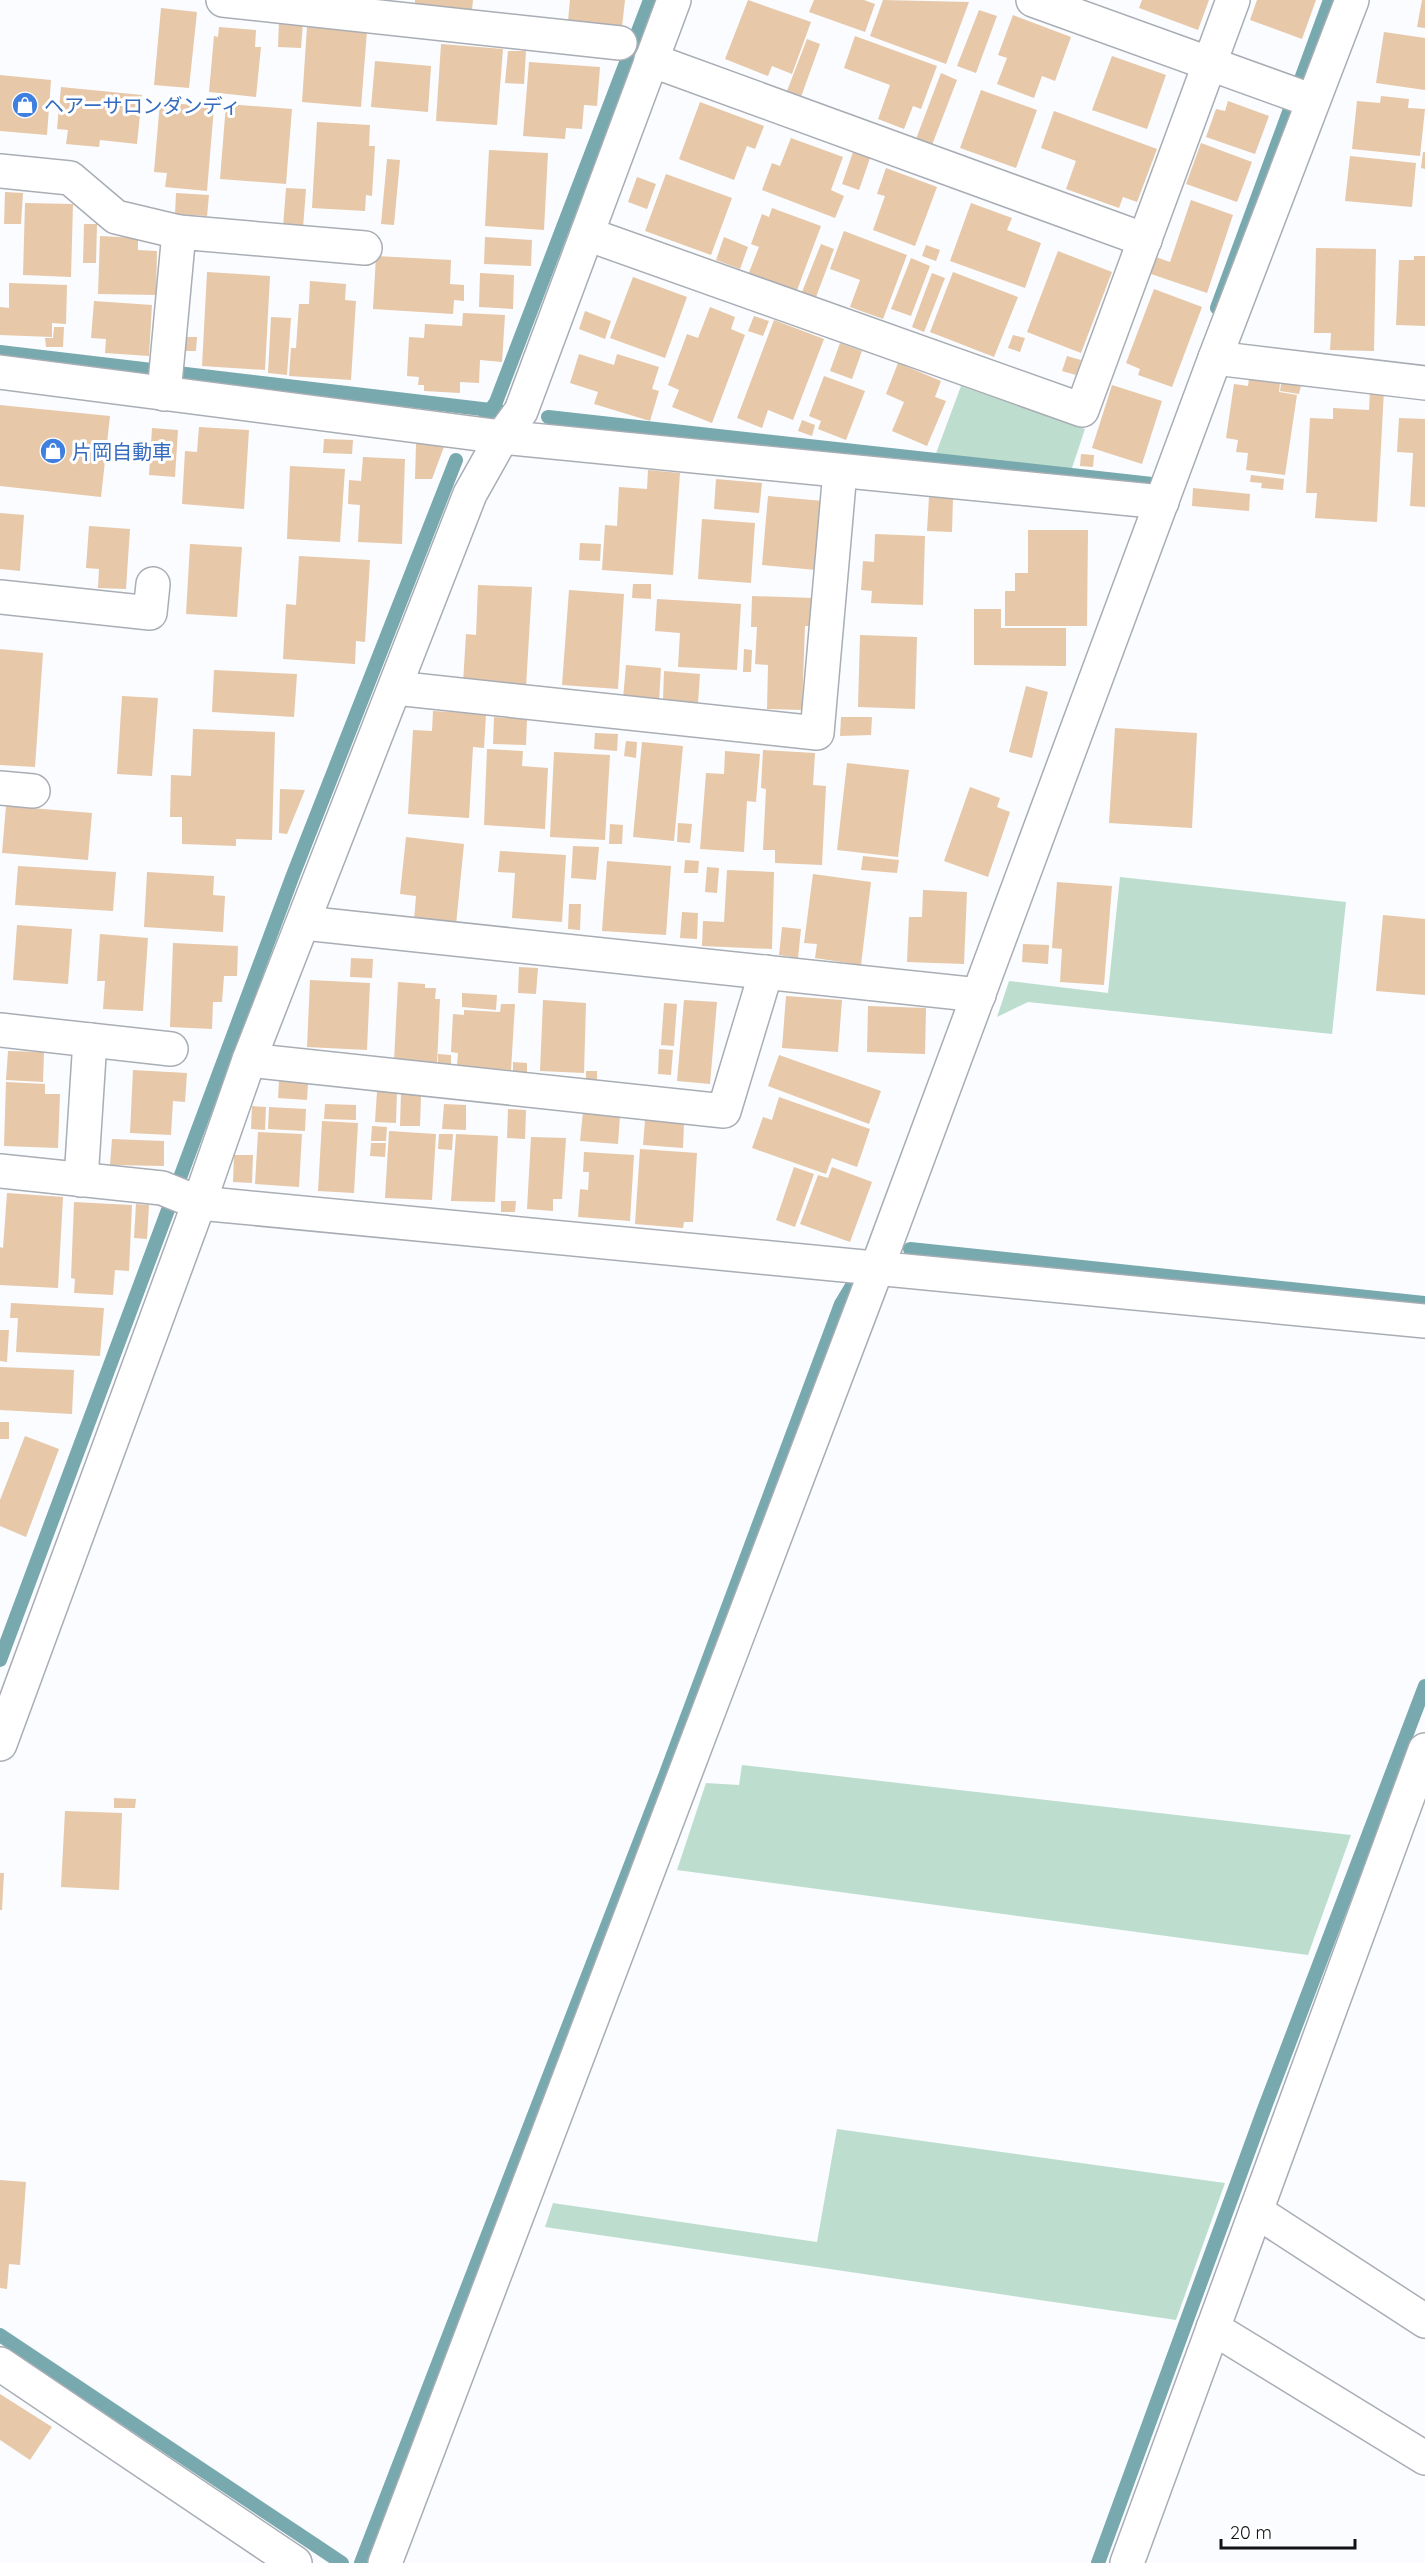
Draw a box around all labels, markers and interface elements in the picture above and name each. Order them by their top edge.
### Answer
shop icon: ヘアーサロンダンディ [10,90,40,120]
place label: ヘアーサロンダンディ [44,93,241,118]
shop icon: 片岡自動車 [38,436,68,466]
place label: 片岡自動車 [72,439,172,464]
scale bar [1221,2512,1354,2550]
text: 20 m [1230,2521,1272,2544]

